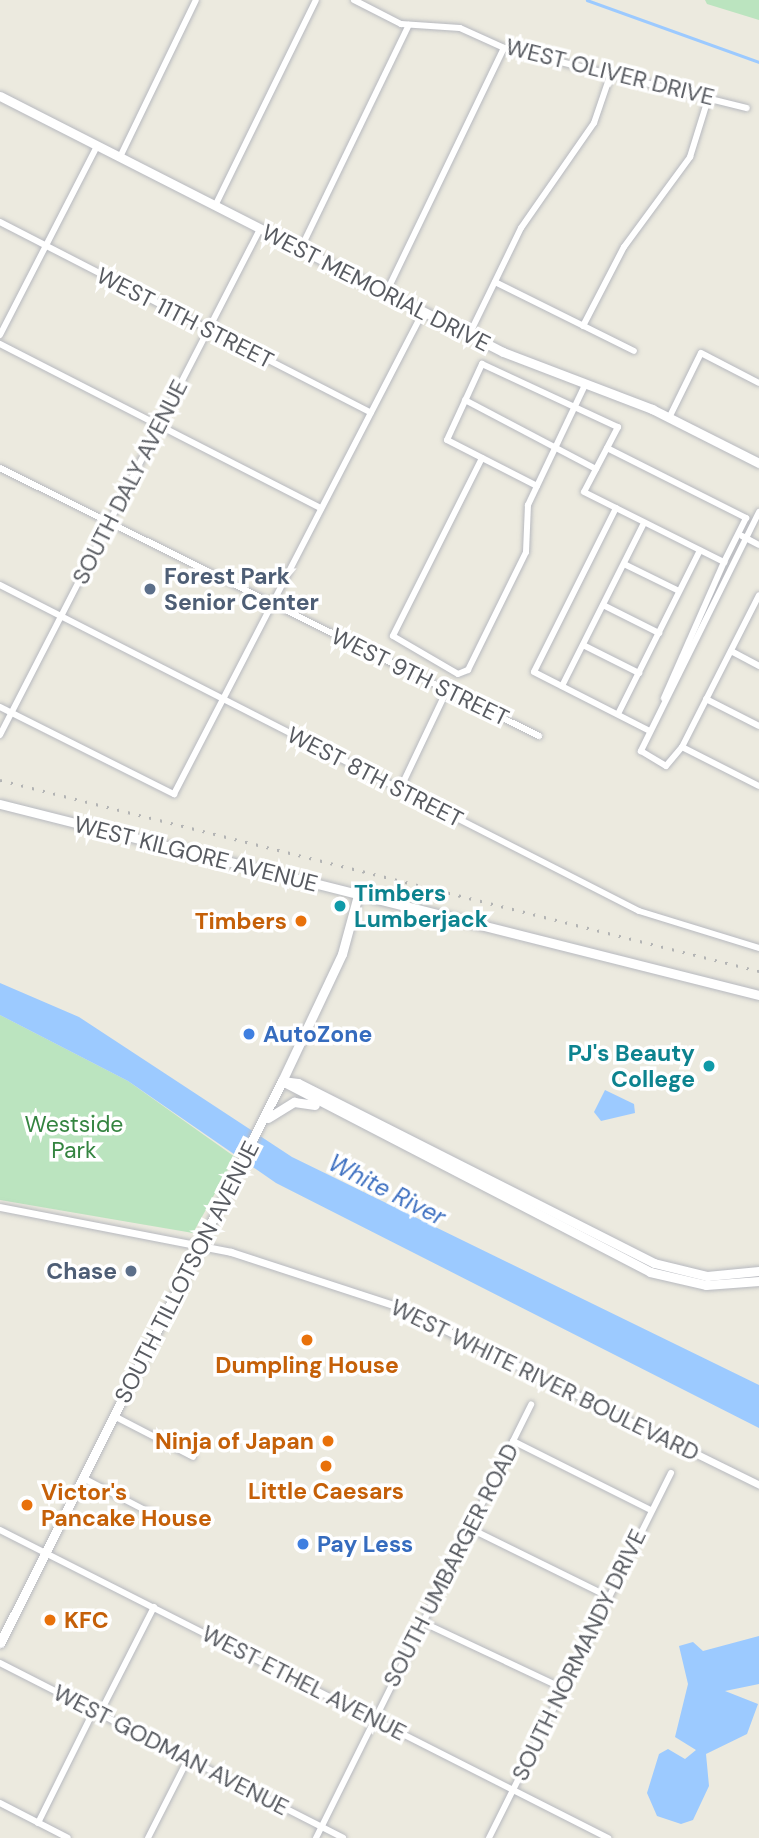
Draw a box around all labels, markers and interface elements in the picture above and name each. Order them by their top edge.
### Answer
street label: WEST OLIVER DRIVE [503,33,717,111]
street label: WEST MEMORIAL DRIVE [257,218,495,358]
street label: WEST 11TH STREET [92,262,278,374]
street label: SOUTH DALY AVENUE [67,375,193,589]
place label: Forest Park Senior Center [164,562,319,616]
marker: Forest Park Senior Center [142,581,158,597]
street label: WEST 9TH STREET [327,622,513,732]
street label: WEST 8TH STREET [283,721,467,833]
street label: WEST KILGORE AVENUE [71,810,321,898]
place label: Timbers Lumberjack [354,879,488,933]
marker: Timbers Lumberjack [332,898,348,914]
place label: Timbers [195,907,287,935]
marker: Timbers [293,913,309,929]
place label: AutoZone [263,1020,372,1048]
marker: AutoZone [241,1026,257,1042]
place label: PJ's Beauty College [568,1039,695,1093]
marker: PJ's Beauty College [701,1058,717,1074]
park label: Westside Park [25,1110,123,1164]
street label: SOUTH TILLOTSON AVENUE [109,1137,265,1407]
water label: White River [324,1148,450,1232]
place label: Chase [46,1257,117,1285]
marker: Chase [123,1263,139,1279]
street label: WEST WHITE RIVER BOULEVARD [386,1293,704,1467]
marker: Dumpling House [299,1332,315,1348]
place label: Dumpling House [215,1351,399,1379]
place label: Ninja of Japan [155,1427,314,1455]
marker: Ninja of Japan [320,1433,336,1449]
street label: SOUTH UMBARGER ROAD [378,1439,524,1691]
marker: Little Caesars [318,1458,334,1474]
place label: Little Caesars [248,1477,404,1505]
place label: Victor's Pancake House [41,1478,212,1532]
marker: Victor's Pancake House [19,1497,35,1513]
street label: SOUTH NORMANDY DRIVE [506,1525,652,1785]
place label: Pay Less [317,1530,413,1558]
marker: Pay Less [295,1536,311,1552]
place label: KFC [64,1606,109,1634]
marker: KFC [42,1612,58,1628]
street label: WEST ETHEL AVENUE [197,1620,411,1746]
street label: WEST GODMAN AVENUE [49,1679,293,1821]

